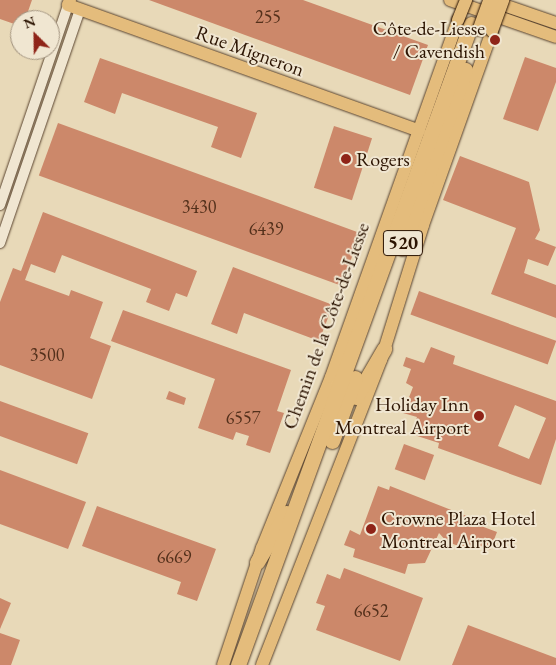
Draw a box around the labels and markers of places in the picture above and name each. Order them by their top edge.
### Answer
place label: Côte-de-Liesse / Cavendish [373,16,485,63]
marker: Côte-de-Liesse / Cavendish [489,34,501,46]
place label: Rogers [356,147,410,171]
marker: Rogers [340,153,352,165]
place label: Holiday Inn Montreal Airport [335,392,469,439]
marker: Holiday Inn Montreal Airport [473,410,485,422]
place label: Crowne Plaza Hotel Montreal Airport [381,506,535,553]
marker: Crowne Plaza Hotel Montreal Airport [365,523,377,535]

